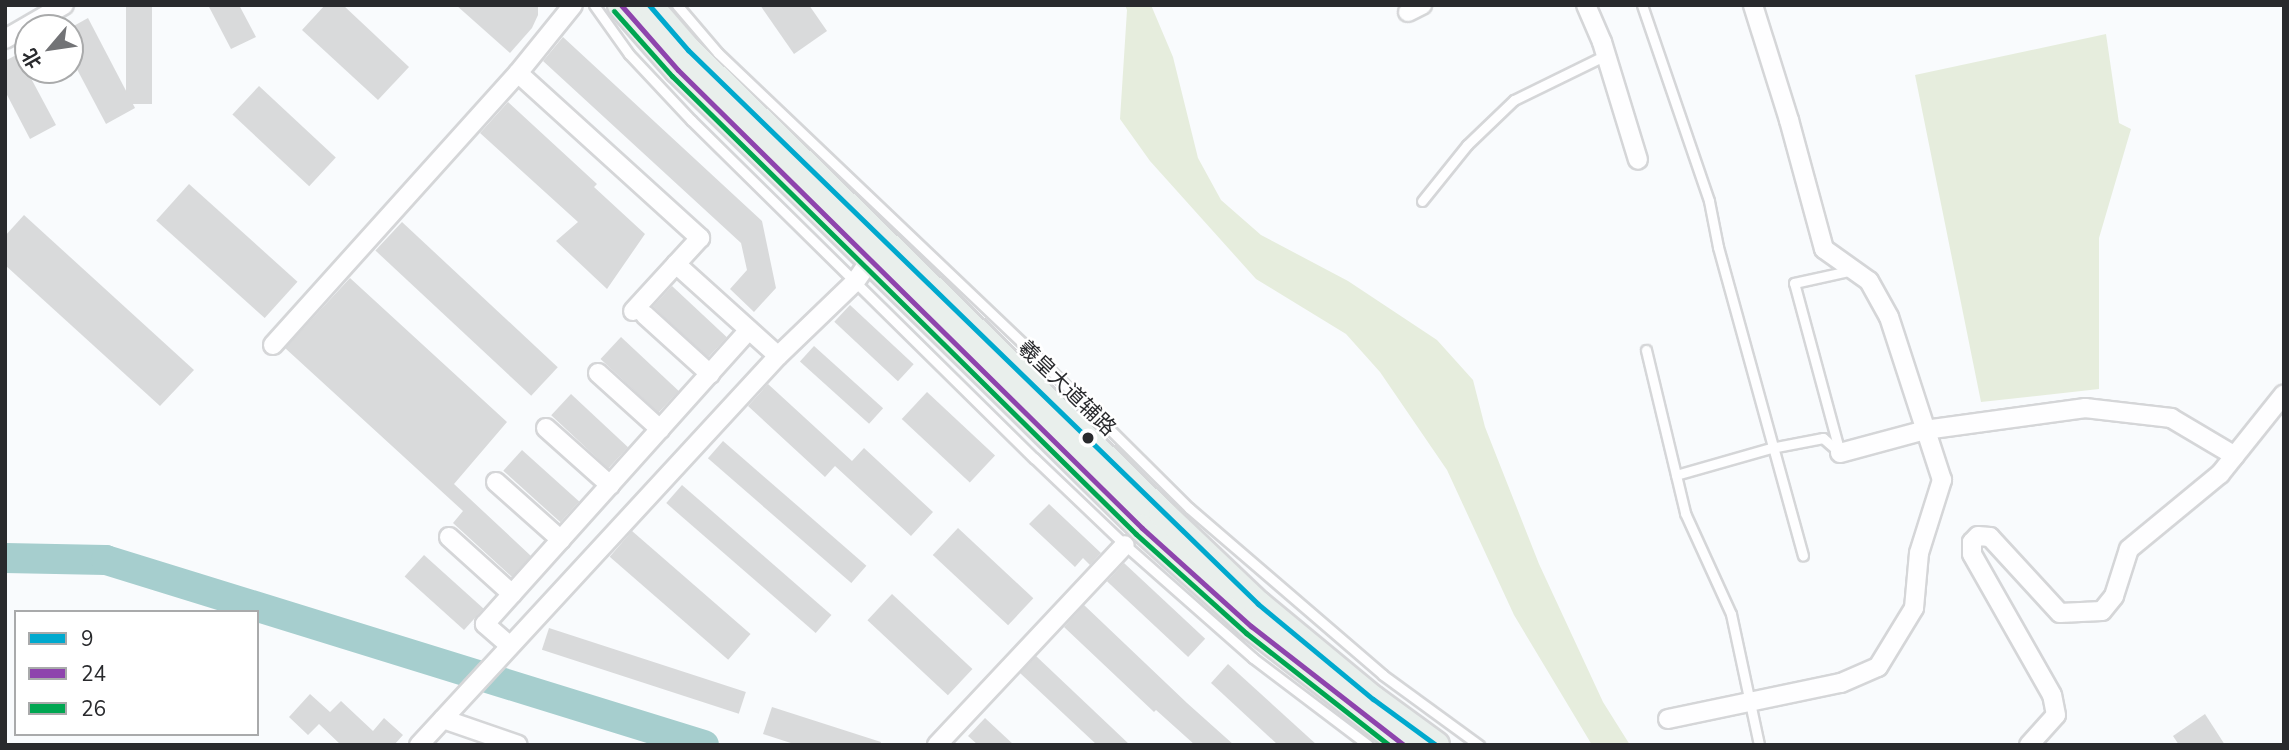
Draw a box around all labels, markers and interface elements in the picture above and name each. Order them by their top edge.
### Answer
north arrow [14,14,84,84]
text: 北 [16,44,48,73]
street label: 羲皇大道辅路 [1013,335,1121,441]
unlabelled marker [1081,431,1095,445]
legend [14,610,259,736]
text: 9 [81,625,94,653]
text: 24 [81,660,106,688]
text: 26 [81,695,106,723]

